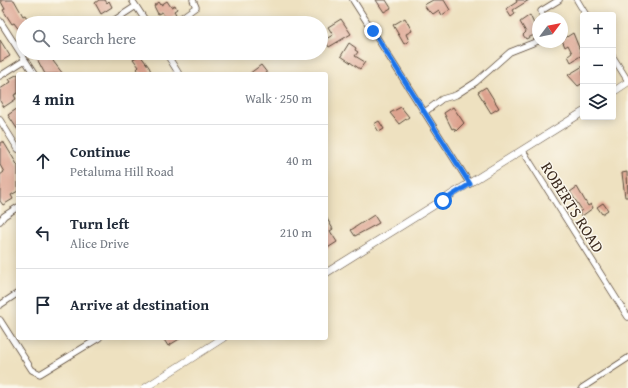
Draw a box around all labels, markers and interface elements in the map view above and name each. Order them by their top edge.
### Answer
north arrow [532,12,568,48]
map controls [580,12,616,120]
button: + [580,12,616,48]
search box [16,16,328,60]
route end [364,22,382,40]
icon: search [30,27,52,49]
text: Search here [62,28,136,49]
button: − [580,48,616,84]
button: layers [580,84,616,120]
text: 4 min [32,86,74,111]
text: Walk · 250 m [245,89,312,108]
text: Continue [70,141,131,162]
icon: ahead [32,150,54,172]
text: 40 m [286,151,312,170]
street label: ROBERTS ROAD [535,157,611,257]
text: Petaluma Hill Road [70,162,174,181]
route start [434,192,452,210]
text: Turn left [70,213,129,234]
icon: left [32,222,54,244]
text: 210 m [280,223,312,242]
text: Alice Drive [70,234,129,253]
icon: arrive [32,294,54,316]
text: Arrive at destination [70,294,209,315]

